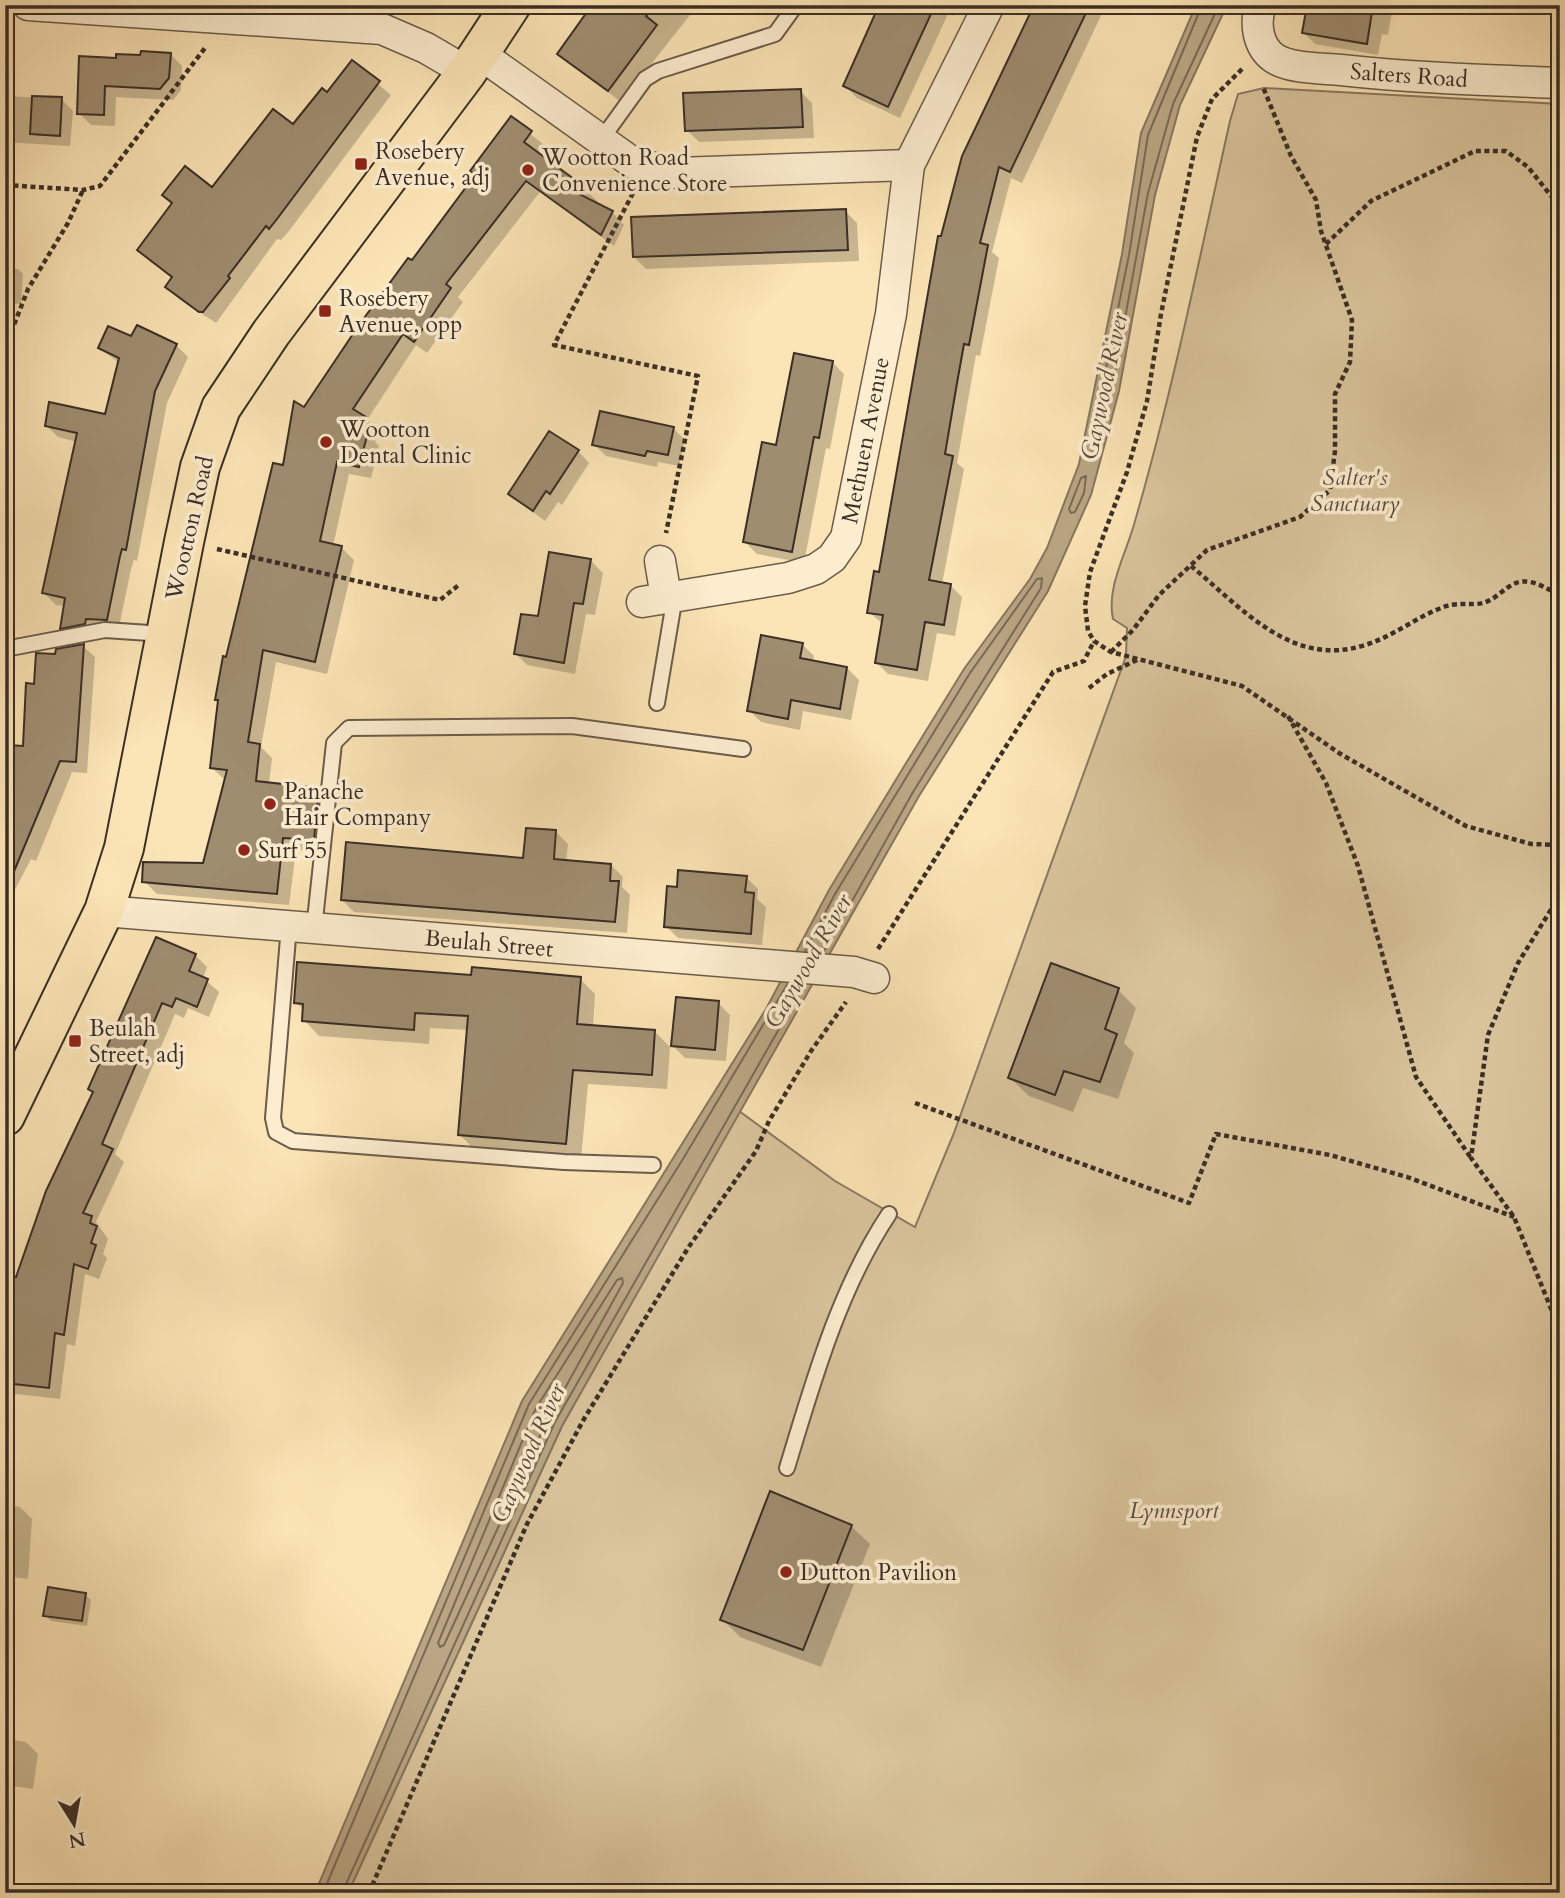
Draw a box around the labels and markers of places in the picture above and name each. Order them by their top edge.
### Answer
place label: Rosebery Avenue, adj [375,136,490,193]
place label: Wootton Road Convenience Store [541,142,727,199]
marker: Rosebery Avenue, adj [353,156,369,172]
marker: Wootton Road Convenience Store [520,162,536,178]
place label: Rosebery Avenue, opp [339,283,463,340]
marker: Rosebery Avenue, opp [317,303,333,319]
place label: Wootton Dental Clinic [339,414,471,471]
marker: Wootton Dental Clinic [318,434,334,450]
place label: Panache Hair Company [284,776,431,833]
marker: Panache Hair Company [262,796,278,812]
place label: Surf 55 [258,835,327,866]
marker: Surf 55 [236,842,252,858]
place label: Beulah Street, adj [89,1013,185,1070]
marker: Beulah Street, adj [67,1033,83,1049]
place label: Dutton Pavilion [800,1557,957,1588]
marker: Dutton Pavilion [778,1564,794,1580]

